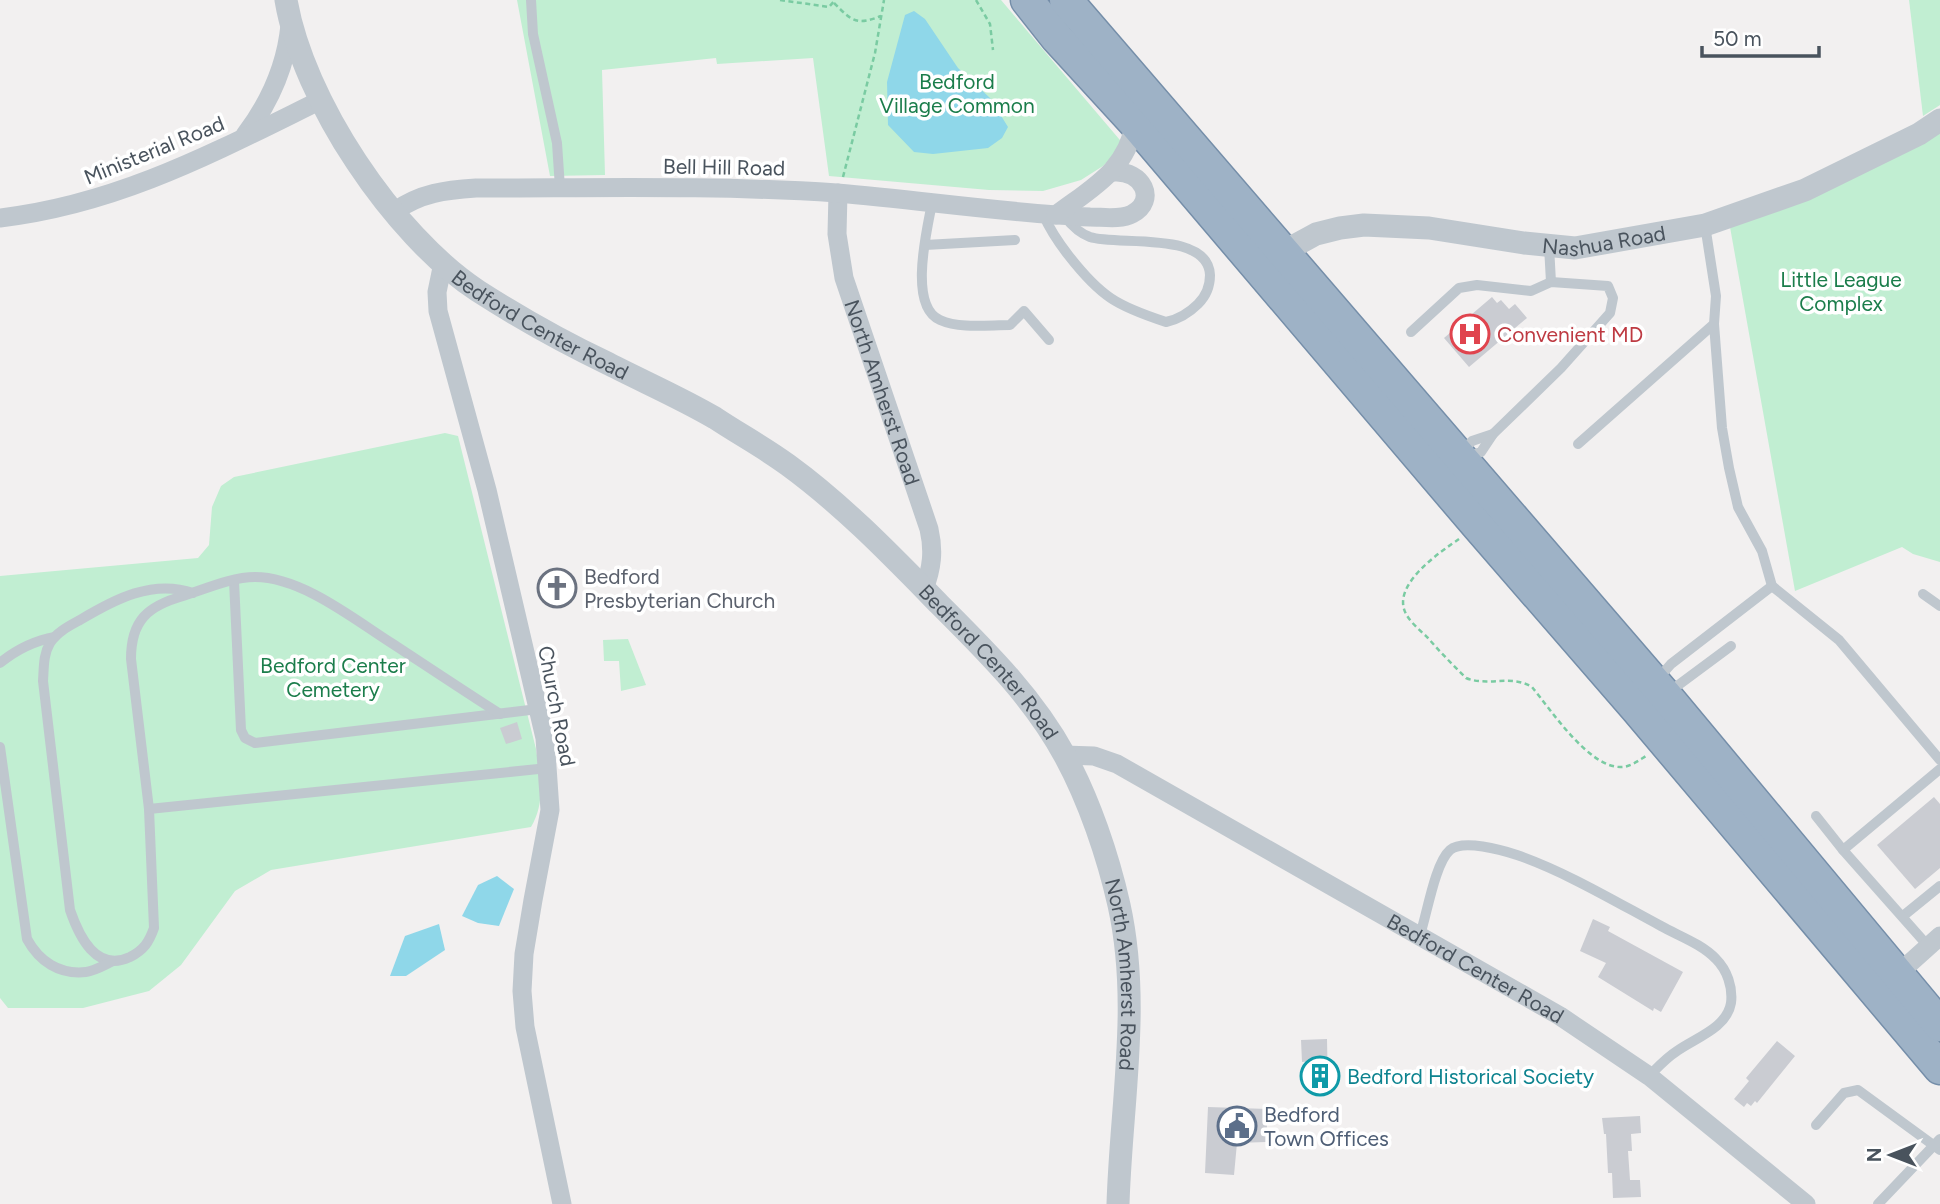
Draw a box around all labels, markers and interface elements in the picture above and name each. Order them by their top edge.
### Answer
scale bar [1702,14,1819,58]
text: 50 m [1713,26,1762,51]
park label: Bedford Village Common [879,69,1035,118]
street label: Ministerial Road [80,110,228,190]
street label: Bell Hill Road [663,153,785,181]
street label: Nashua Road [1541,220,1667,261]
street label: Bedford Center Road [447,264,633,384]
park label: Little League Complex [1780,267,1902,316]
street label: North Amherst Road [840,296,926,488]
hospital icon: Convenient MD [1449,313,1491,355]
place label: Convenient MD [1497,322,1643,347]
place label: Bedford Presbyterian Church [584,564,775,613]
church icon: Bedford Presbyterian Church [536,567,578,609]
street label: Bedford Center Road [914,579,1065,744]
street label: Church Road [533,644,581,768]
park label: Bedford Center Cemetery [260,653,406,702]
street label: North Amherst Road [1100,875,1142,1071]
street label: Bedford Center Road [1383,908,1569,1028]
building icon: Bedford Historical Society [1299,1055,1341,1097]
place label: Bedford Historical Society [1347,1064,1594,1089]
place label: Bedford Town Offices [1264,1102,1389,1151]
public building icon: Bedford Town Offices [1216,1105,1258,1147]
north arrow [1856,1120,1926,1190]
text: N [1863,1148,1886,1162]

